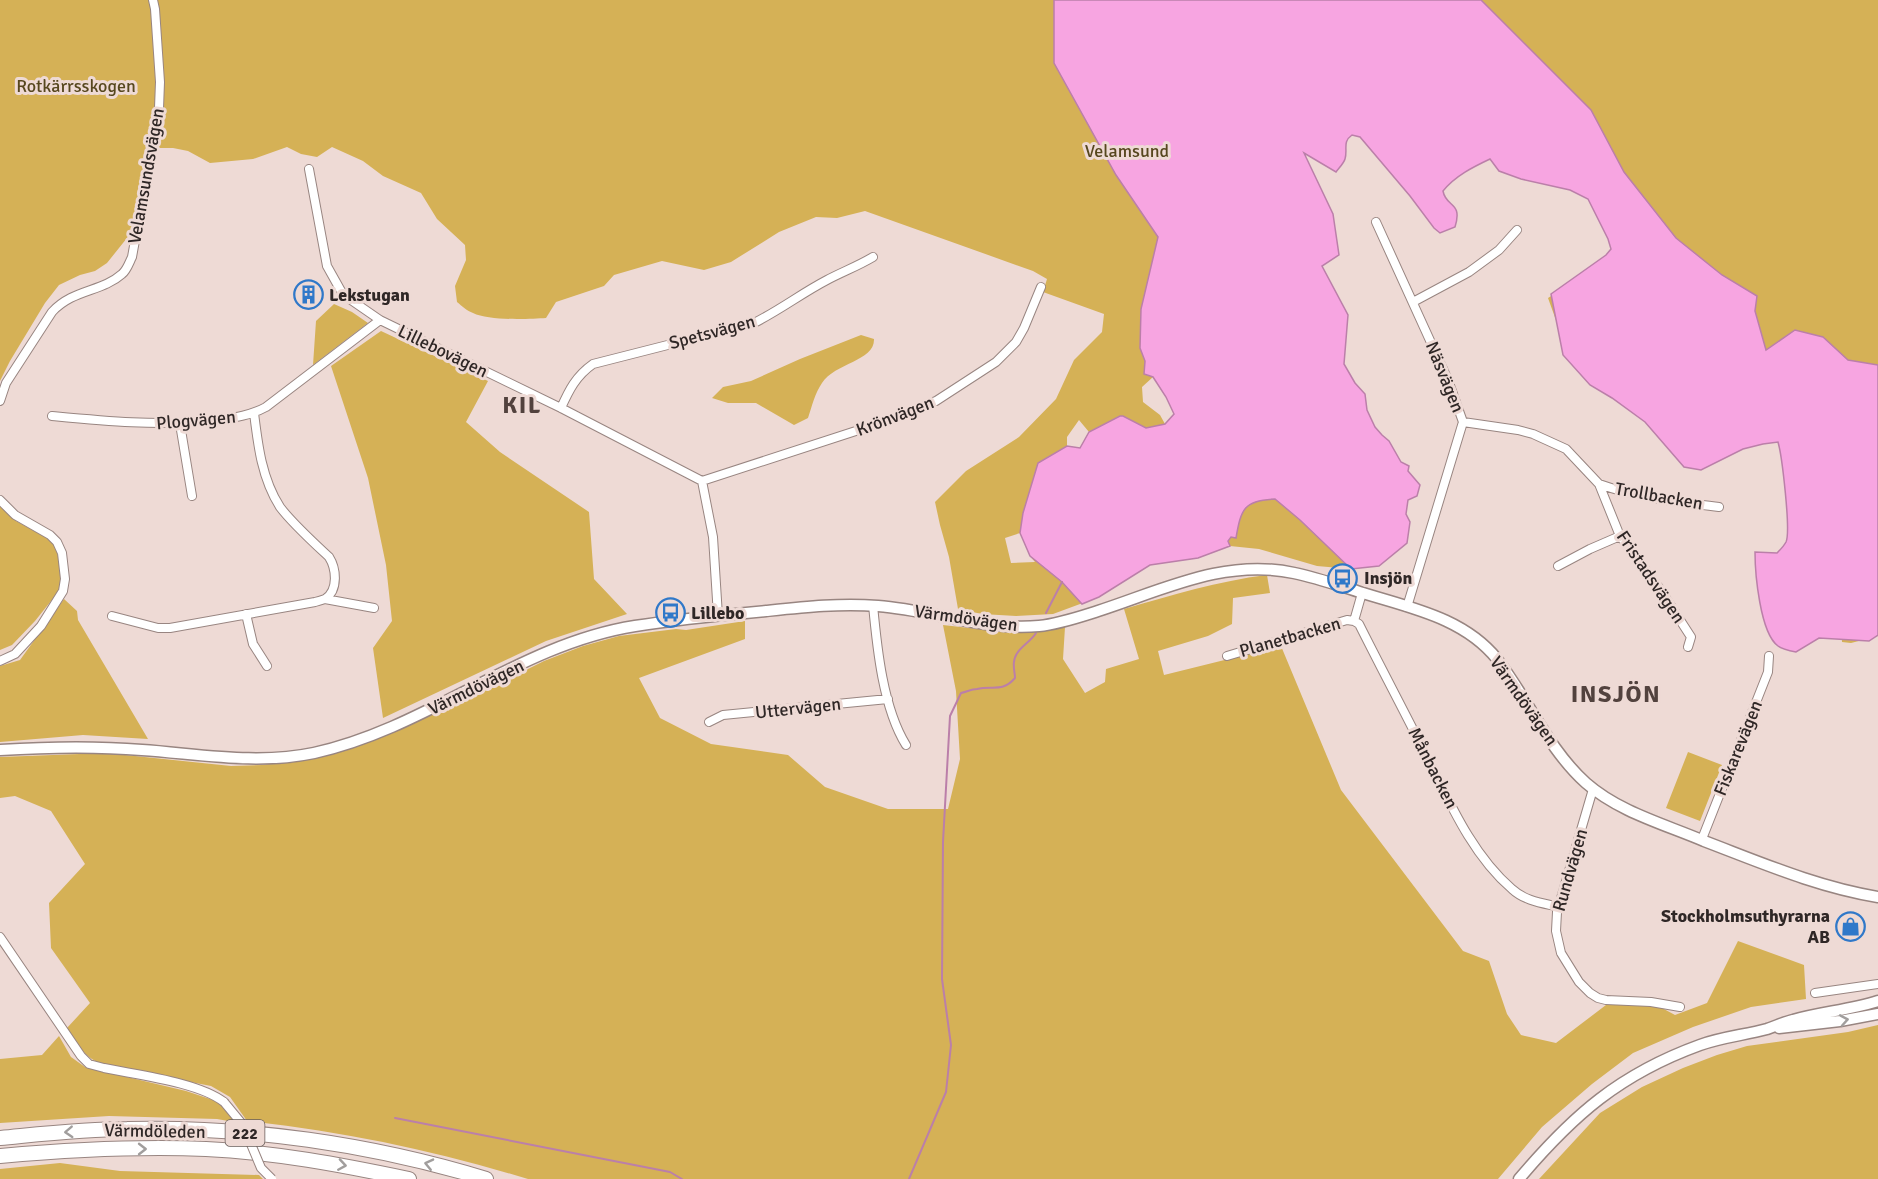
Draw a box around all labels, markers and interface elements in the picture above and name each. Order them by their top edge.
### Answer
park label: Rotkärrsskogen [16,75,136,97]
street label: Velamsundsvägen [123,106,169,246]
park label: Velamsund [1085,140,1169,162]
building icon: Lekstugan [292,279,324,311]
place label: Lekstugan [329,284,410,306]
street label: Spetsvägen [667,310,757,354]
street label: Lillebovägen [394,320,492,382]
street label: Näsvägen [1421,338,1469,416]
district label: KIL [502,390,542,420]
street label: Krönvägen [853,391,937,441]
street label: Plogvägen [155,406,237,434]
street label: Trollbacken [1613,477,1705,515]
street label: Fristadsvägen [1612,527,1690,627]
bus stop icon: Insjön [1327,562,1359,594]
place label: Insjön [1364,567,1412,589]
bus stop icon: Lillebo [654,597,686,629]
street label: Värmdövägen [913,600,1019,636]
place label: Lillebo [691,602,744,624]
street label: Planetbacken [1237,612,1343,662]
street label: Värmdövägen [1485,652,1563,750]
street label: Värmdövägen [424,654,528,720]
district label: INSJÖN [1571,679,1661,709]
street label: Uttervägen [754,693,842,723]
street label: Fiskarevägen [1709,697,1767,799]
street label: Månbacken [1403,724,1463,812]
street label: Rundvägen [1548,826,1592,914]
place label: Stockholmsuthyrarna AB [1661,905,1830,948]
shop icon: Stockholmsuthyrarna AB [1835,910,1867,942]
one-way arrow [1838,1014,1848,1027]
street label: Värmdöleden [104,1119,206,1143]
road number: 222 [226,1120,264,1146]
one-way arrow [65,1125,74,1138]
one-way arrow [138,1143,147,1155]
one-way arrow [337,1159,346,1171]
one-way arrow [424,1159,434,1172]

